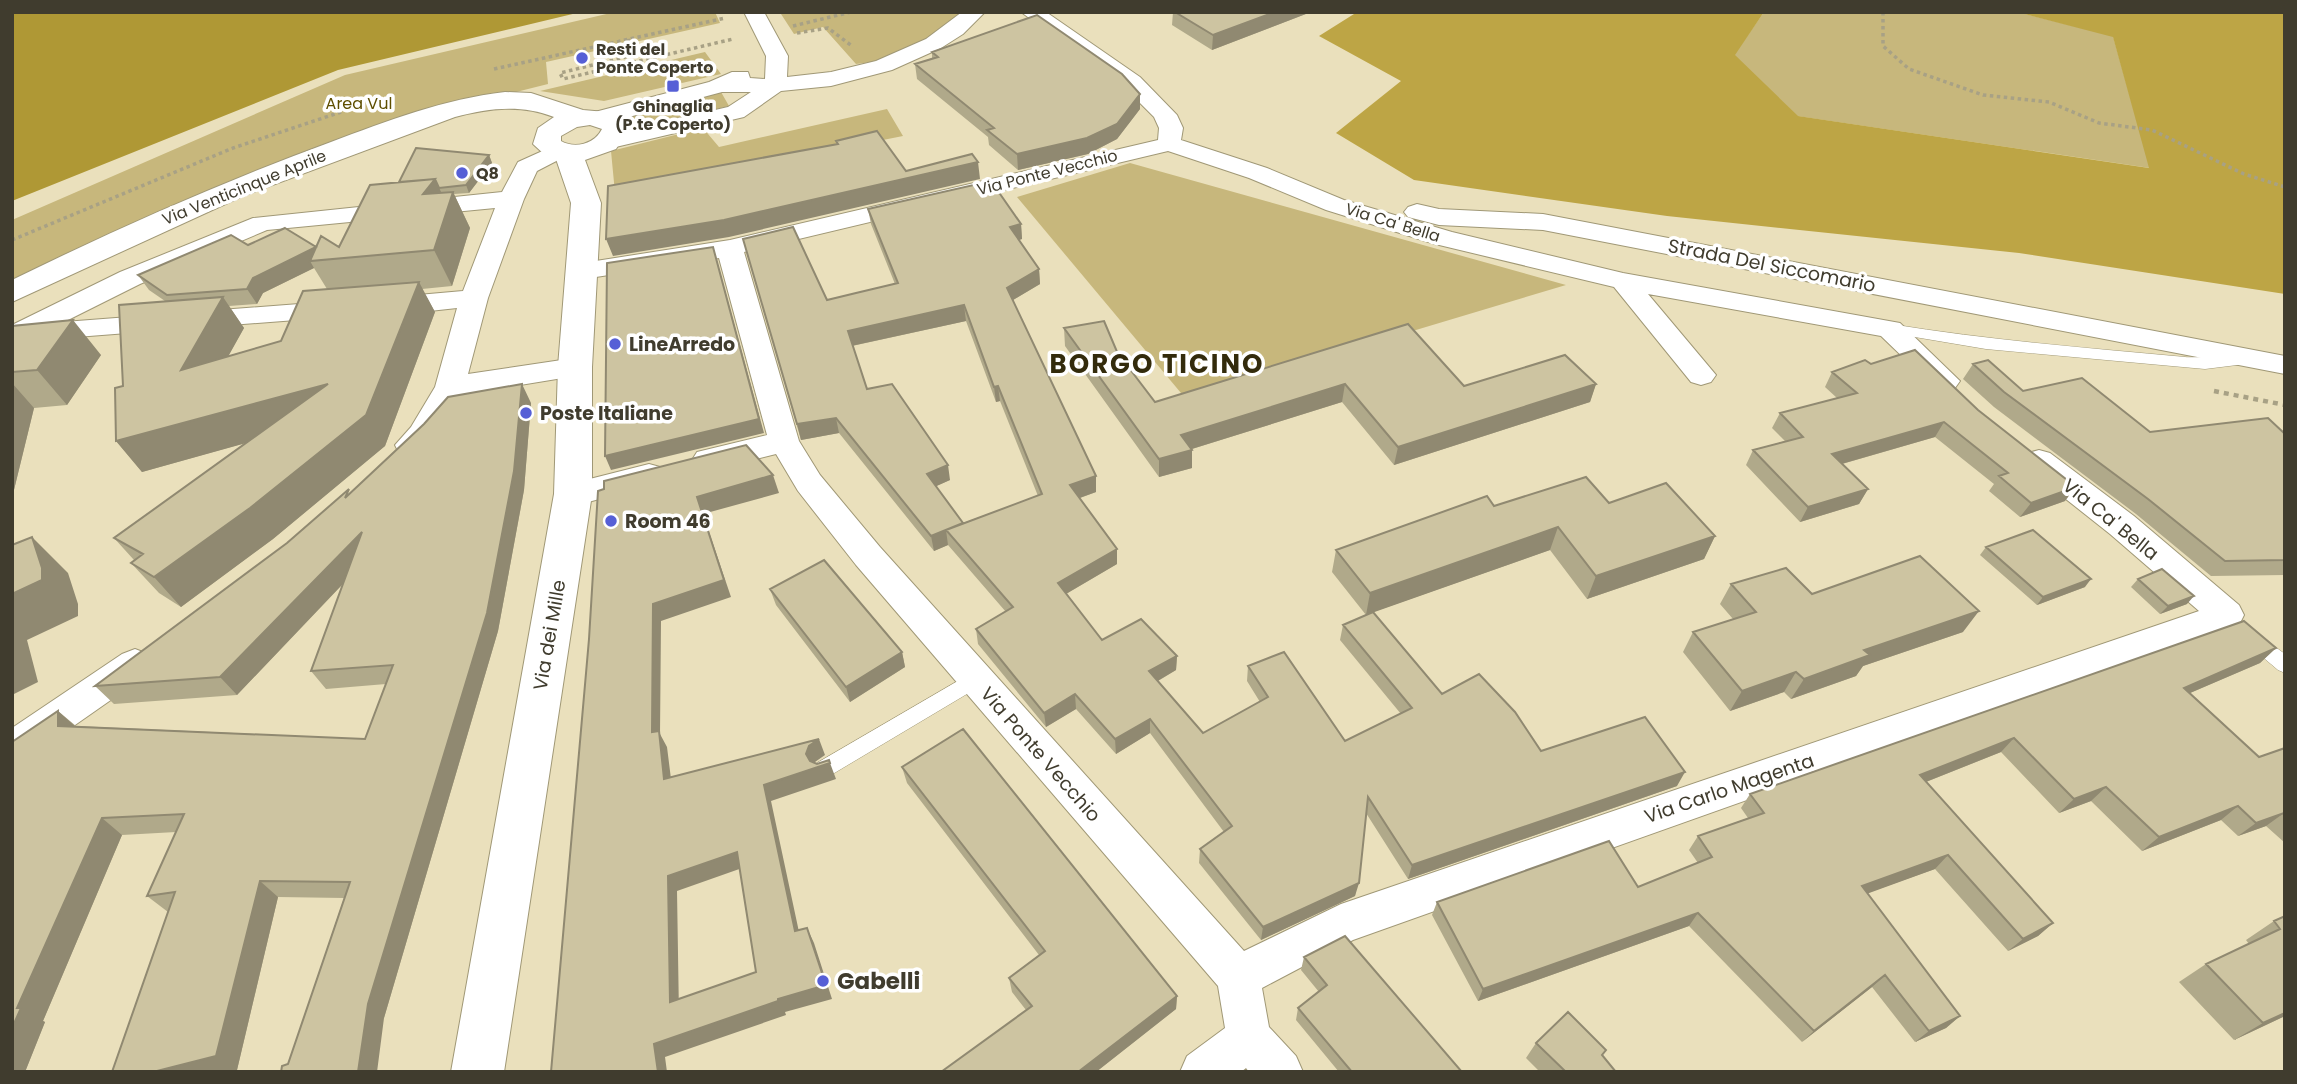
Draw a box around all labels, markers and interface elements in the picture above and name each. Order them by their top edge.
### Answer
place label: Resti del Ponte Coperto [596,38,713,79]
marker: Resti del Ponte Coperto [574,50,590,66]
marker: Ghinaglia (P.te Coperto) [665,78,681,94]
park label: Area Vul [326,92,392,115]
place label: Ghinaglia (P.te Coperto) [615,95,731,136]
street label: Via Venticinque Aprile [159,144,330,231]
street label: Via Ponte Vecchio [974,144,1120,201]
place label: Q8 [476,162,499,185]
marker: Q8 [454,165,470,181]
street label: Via Ca' Bella [1343,197,1443,248]
street label: Strada Del Siccomario [1666,232,1878,299]
place label: LineArredo [629,331,735,358]
marker: LineArredo [607,336,623,352]
district label: BORGO TICINO [1050,346,1264,382]
place label: Poste Italiane [540,400,673,427]
marker: Poste Italiane [518,405,534,421]
street label: Via Ca' Bella [2057,472,2165,567]
place label: Room 46 [625,508,711,535]
marker: Room 46 [603,513,619,529]
street label: Via dei Mille [526,578,573,693]
street label: Via Ponte Vecchio [974,681,1107,828]
street label: Via Carlo Magenta [1641,747,1818,830]
place label: Gabelli [837,965,920,997]
marker: Gabelli [815,973,831,989]

